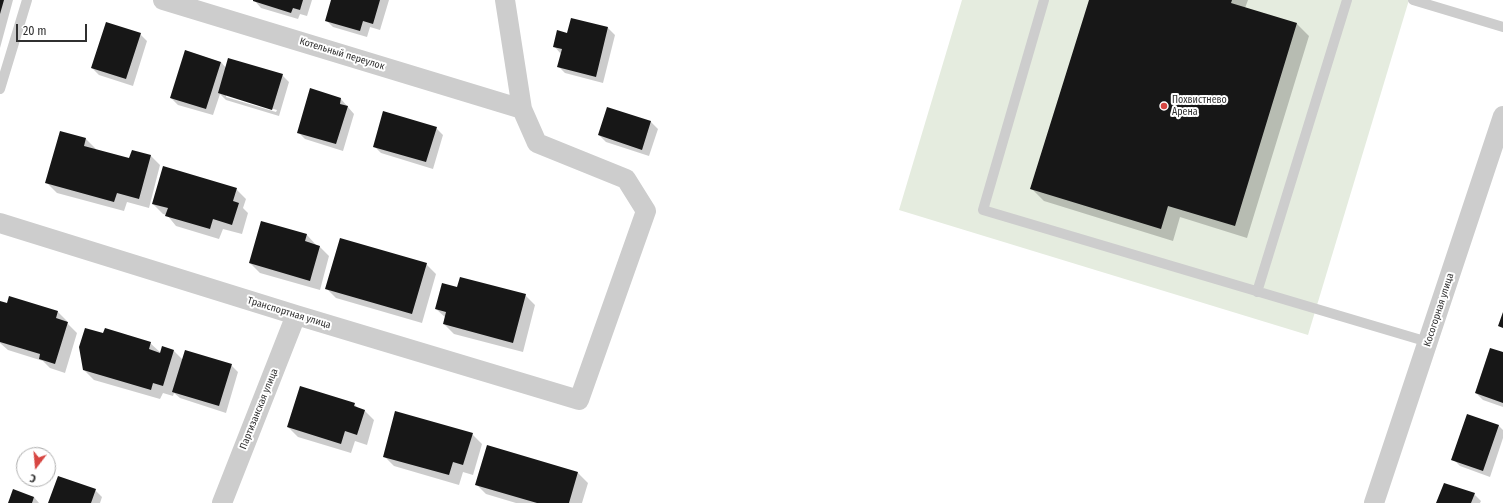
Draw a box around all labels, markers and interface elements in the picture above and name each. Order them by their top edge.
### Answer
scale bar [18,16,89,42]
text: 20 m [23,24,47,38]
street label: Котельный переулок [298,35,386,73]
place label: Похвистнево Арена [1172,94,1227,118]
marker: Похвистнево Арена [1159,101,1169,111]
street label: Косогорная улица [1421,272,1457,348]
street label: Транспортная улица [246,295,332,331]
street label: Партизанская улица [237,367,281,451]
north arrow [16,447,56,487]
text: С [28,471,37,485]

